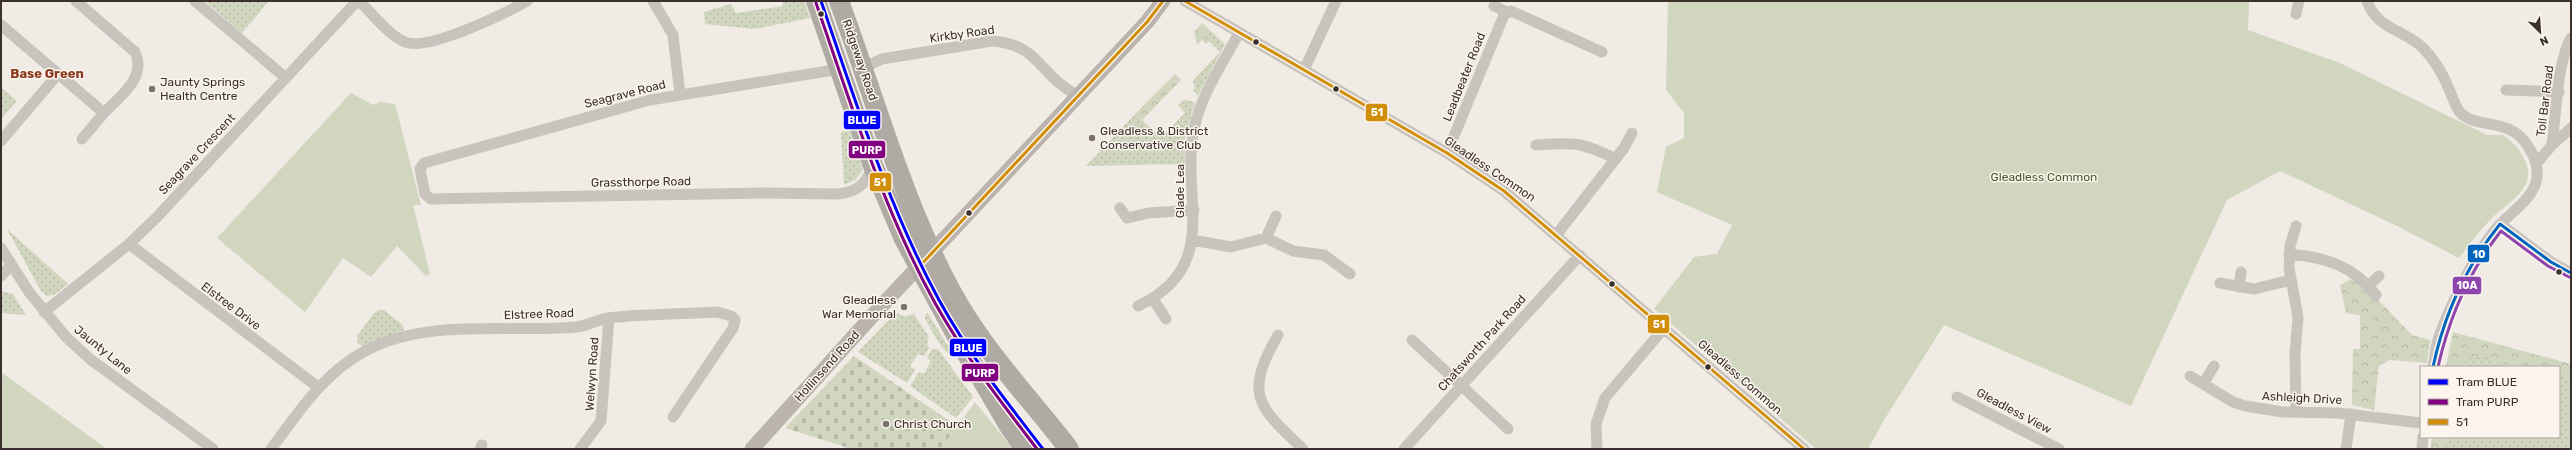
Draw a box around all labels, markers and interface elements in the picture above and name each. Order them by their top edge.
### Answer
unlabelled marker [816,9,826,19]
north arrow [2520,12,2560,52]
street label: Ridgeway Road [840,17,880,103]
street label: Kirkby Road [929,23,995,45]
street label: Leadbeater Road [1440,31,1488,123]
text: N [2538,33,2550,48]
unlabelled marker [1251,37,1261,47]
street label: Toll Bar Road [2534,65,2556,137]
district label: Base Green [10,66,84,81]
place label: Jaunty Springs Health Centre [160,75,245,103]
street label: Seagrave Road [583,77,667,111]
marker: Jaunty Springs Health Centre [147,84,157,94]
unlabelled marker [1331,84,1341,94]
line badge: 51 [1365,103,1388,122]
text: 51 [1371,106,1383,119]
street label: Seagrave Crescent [156,110,238,197]
line badge: BLUE [843,110,881,130]
text: BLUE [847,114,877,127]
place label: Gleadless & District Conservative Club [1100,124,1209,152]
marker: Gleadless & District Conservative Club [1087,133,1097,143]
street label: Gleadless Common [1442,133,1538,205]
line badge: PURP [848,140,886,159]
text: PURP [852,144,883,157]
street label: Glade Lea [1173,164,1187,218]
park label: Gleadless Common [1991,170,2097,184]
line badge: 51 [869,172,892,192]
street label: Grassthorpe Road [591,174,691,190]
text: 51 [874,176,886,189]
unlabelled marker [964,208,974,218]
line badge: 10 [2467,244,2490,263]
text: 10 [2473,248,2485,261]
unlabelled marker [2554,267,2564,277]
line badge: 10A [2452,276,2482,295]
street label: Elstree Drive [199,279,264,333]
unlabelled marker [1607,279,1617,289]
text: 10A [2457,279,2477,292]
street label: Chatsworth Park Road [1435,292,1529,394]
place label: Gleadless War Memorial [822,293,896,321]
marker: Gleadless War Memorial [899,302,909,312]
street label: Elstree Road [504,306,574,322]
line badge: 51 [1647,314,1670,334]
text: 51 [1653,318,1665,331]
street label: Jaunty Lane [71,323,135,378]
street label: Hollinsend Road [792,328,862,404]
street label: Welwyn Road [582,337,602,411]
street label: Gleadless Common [1695,337,1785,417]
line badge: BLUE [949,338,987,357]
text: BLUE [953,342,983,355]
unlabelled marker [1703,362,1713,372]
line badge: PURP [961,363,999,382]
legend [2420,366,2560,438]
text: PURP [965,367,996,380]
text: Tram BLUE [2456,375,2517,389]
street label: Gleadless View [1974,385,2054,437]
street label: Ashleigh Drive [2262,389,2343,407]
text: Tram PURP [2456,395,2519,409]
text: 51 [2456,415,2468,429]
place label: Christ Church [894,417,971,431]
marker: Christ Church [881,419,891,429]

